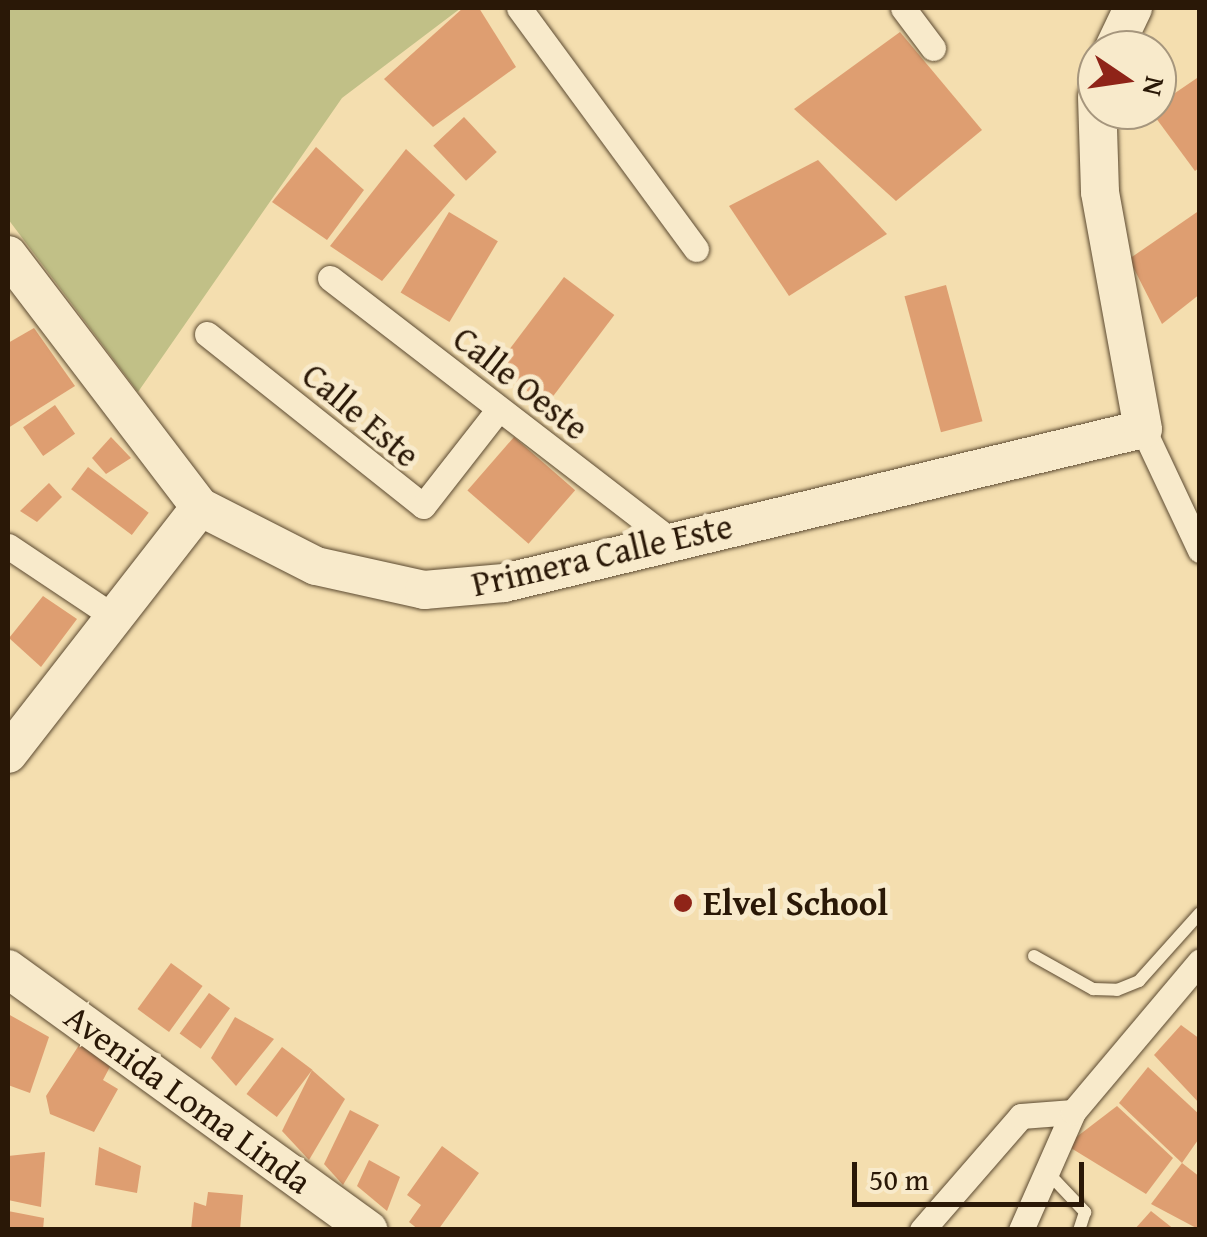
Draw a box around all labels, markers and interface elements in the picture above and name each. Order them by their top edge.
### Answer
north arrow [1077,30,1177,130]
text: N [1133,73,1177,100]
street label: Calle Oeste [445,317,597,449]
street label: Calle Este [294,354,428,476]
street label: Primera Calle Este [468,505,736,605]
place label: Elvel School [703,882,888,924]
marker: Elvel School [672,892,694,914]
street label: Avenida Loma Linda [57,995,319,1203]
scale bar [857,1142,1090,1204]
text: 50 m [869,1157,929,1201]

